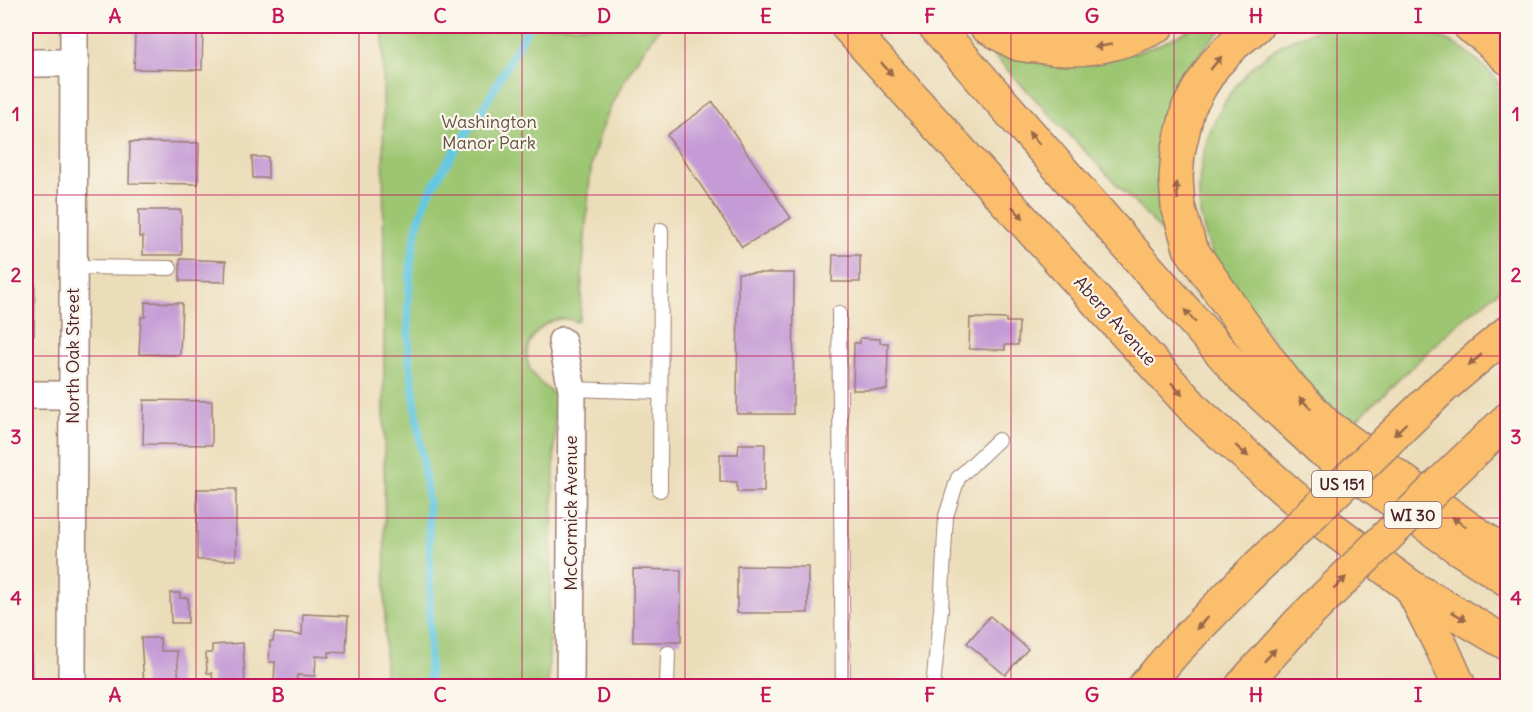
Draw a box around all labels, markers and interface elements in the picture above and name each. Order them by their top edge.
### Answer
text: A [109,3,122,28]
text: B [271,3,285,28]
text: C [433,3,447,28]
text: D [597,3,611,28]
text: E [760,3,772,28]
text: F [924,3,936,28]
text: G [1085,3,1099,28]
text: H [1249,3,1263,28]
text: I [1414,3,1423,28]
one-way arrow [1093,41,1112,50]
one-way arrow [1210,55,1223,71]
one-way arrow [880,61,893,76]
text: 1 [12,101,20,126]
text: 1 [1512,101,1520,126]
park label: Washington Manor Park [441,110,537,154]
one-way arrow [1027,130,1040,146]
one-way arrow [1172,182,1182,201]
one-way arrow [1011,206,1025,221]
text: 2 [11,262,22,287]
text: 2 [1511,262,1522,287]
street label: Aberg Avenue [1069,271,1162,370]
street label: North Oak Street [61,288,84,424]
one-way arrow [1183,308,1196,324]
one-way arrow [1468,353,1483,366]
one-way arrow [1170,381,1183,396]
one-way arrow [1299,396,1313,410]
one-way arrow [1393,421,1407,435]
text: 3 [10,424,22,449]
text: 3 [1510,424,1522,449]
street label: McCormick Avenue [559,435,582,591]
one-way arrow [1234,444,1249,457]
road number: US 151 [1312,471,1372,497]
road number: WI 30 [1384,502,1442,528]
one-way arrow [1452,516,1467,528]
one-way arrow [1332,577,1346,591]
text: 4 [10,585,22,610]
text: 4 [1510,585,1522,610]
one-way arrow [1451,610,1467,621]
one-way arrow [1196,615,1209,630]
one-way arrow [1263,648,1277,663]
text: A [109,682,122,707]
text: B [271,682,285,707]
text: C [433,682,447,707]
text: D [597,682,611,707]
text: E [760,682,772,707]
text: F [924,682,936,707]
text: G [1085,682,1099,707]
text: H [1249,682,1263,707]
text: I [1414,682,1423,707]

